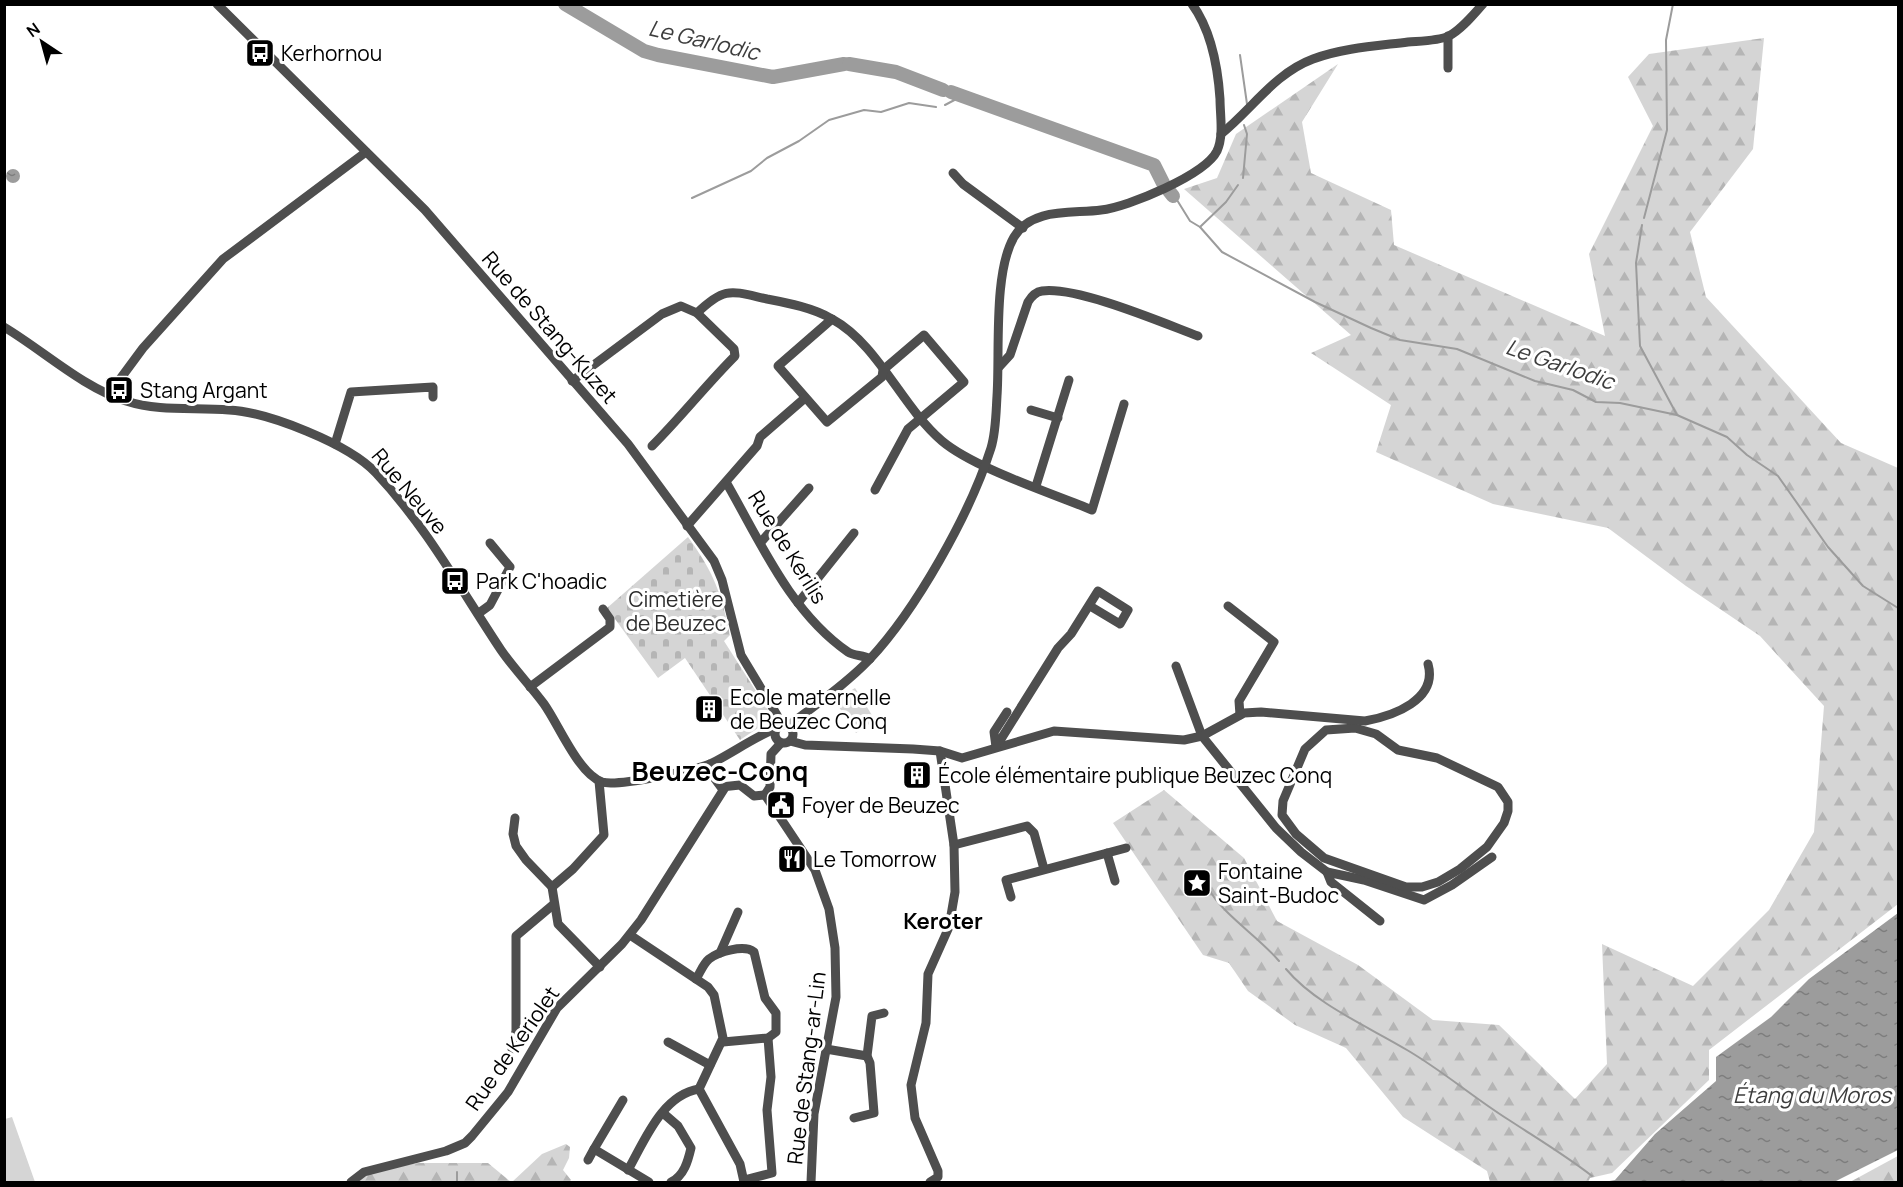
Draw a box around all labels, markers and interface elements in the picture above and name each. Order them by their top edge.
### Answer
north arrow [12,12,72,72]
water label: Le Garlodic [646,13,764,68]
text: N [22,18,44,42]
bus stop icon: Kerhornou [244,37,276,69]
place label: Kerhornou [281,39,382,67]
street label: Rue de Stang-Kuzet [476,245,624,409]
water label: Le Garlodic [1502,331,1620,397]
bus stop icon: Stang Argant [103,374,135,406]
place label: Stang Argant [140,376,268,404]
street label: Rue Neuve [366,442,454,540]
street label: Rue de Kerilis [742,485,834,609]
bus stop icon: Park C'hoadic [439,565,471,597]
place label: Park C'hoadic [476,567,607,595]
park label: Cimetière de Beuzec [626,585,726,637]
place label: Ecole maternelle de Beuzec Conq [730,683,891,735]
building icon: Ecole maternelle de Beuzec Conq [693,693,725,725]
district label: Beuzec-Conq [632,752,808,789]
building icon: École élémentaire publique Beuzec Conq [901,759,933,791]
place label: École élémentaire publique Beuzec Conq [938,761,1332,789]
public building icon: Foyer de Beuzec [765,789,797,821]
place label: Foyer de Beuzec [802,791,960,819]
restaurant icon: Le Tomorrow [776,843,808,875]
place label: Le Tomorrow [813,845,937,873]
place label: Fontaine Saint-Budoc [1218,857,1339,909]
place icon: Fontaine Saint-Budoc [1181,867,1213,899]
district label: Keroter [903,906,983,936]
street label: Rue de Stang-ar-Lin [780,970,832,1166]
street label: Rue de Keriolet [459,980,565,1116]
water label: Étang du Moros [1733,1080,1893,1110]

